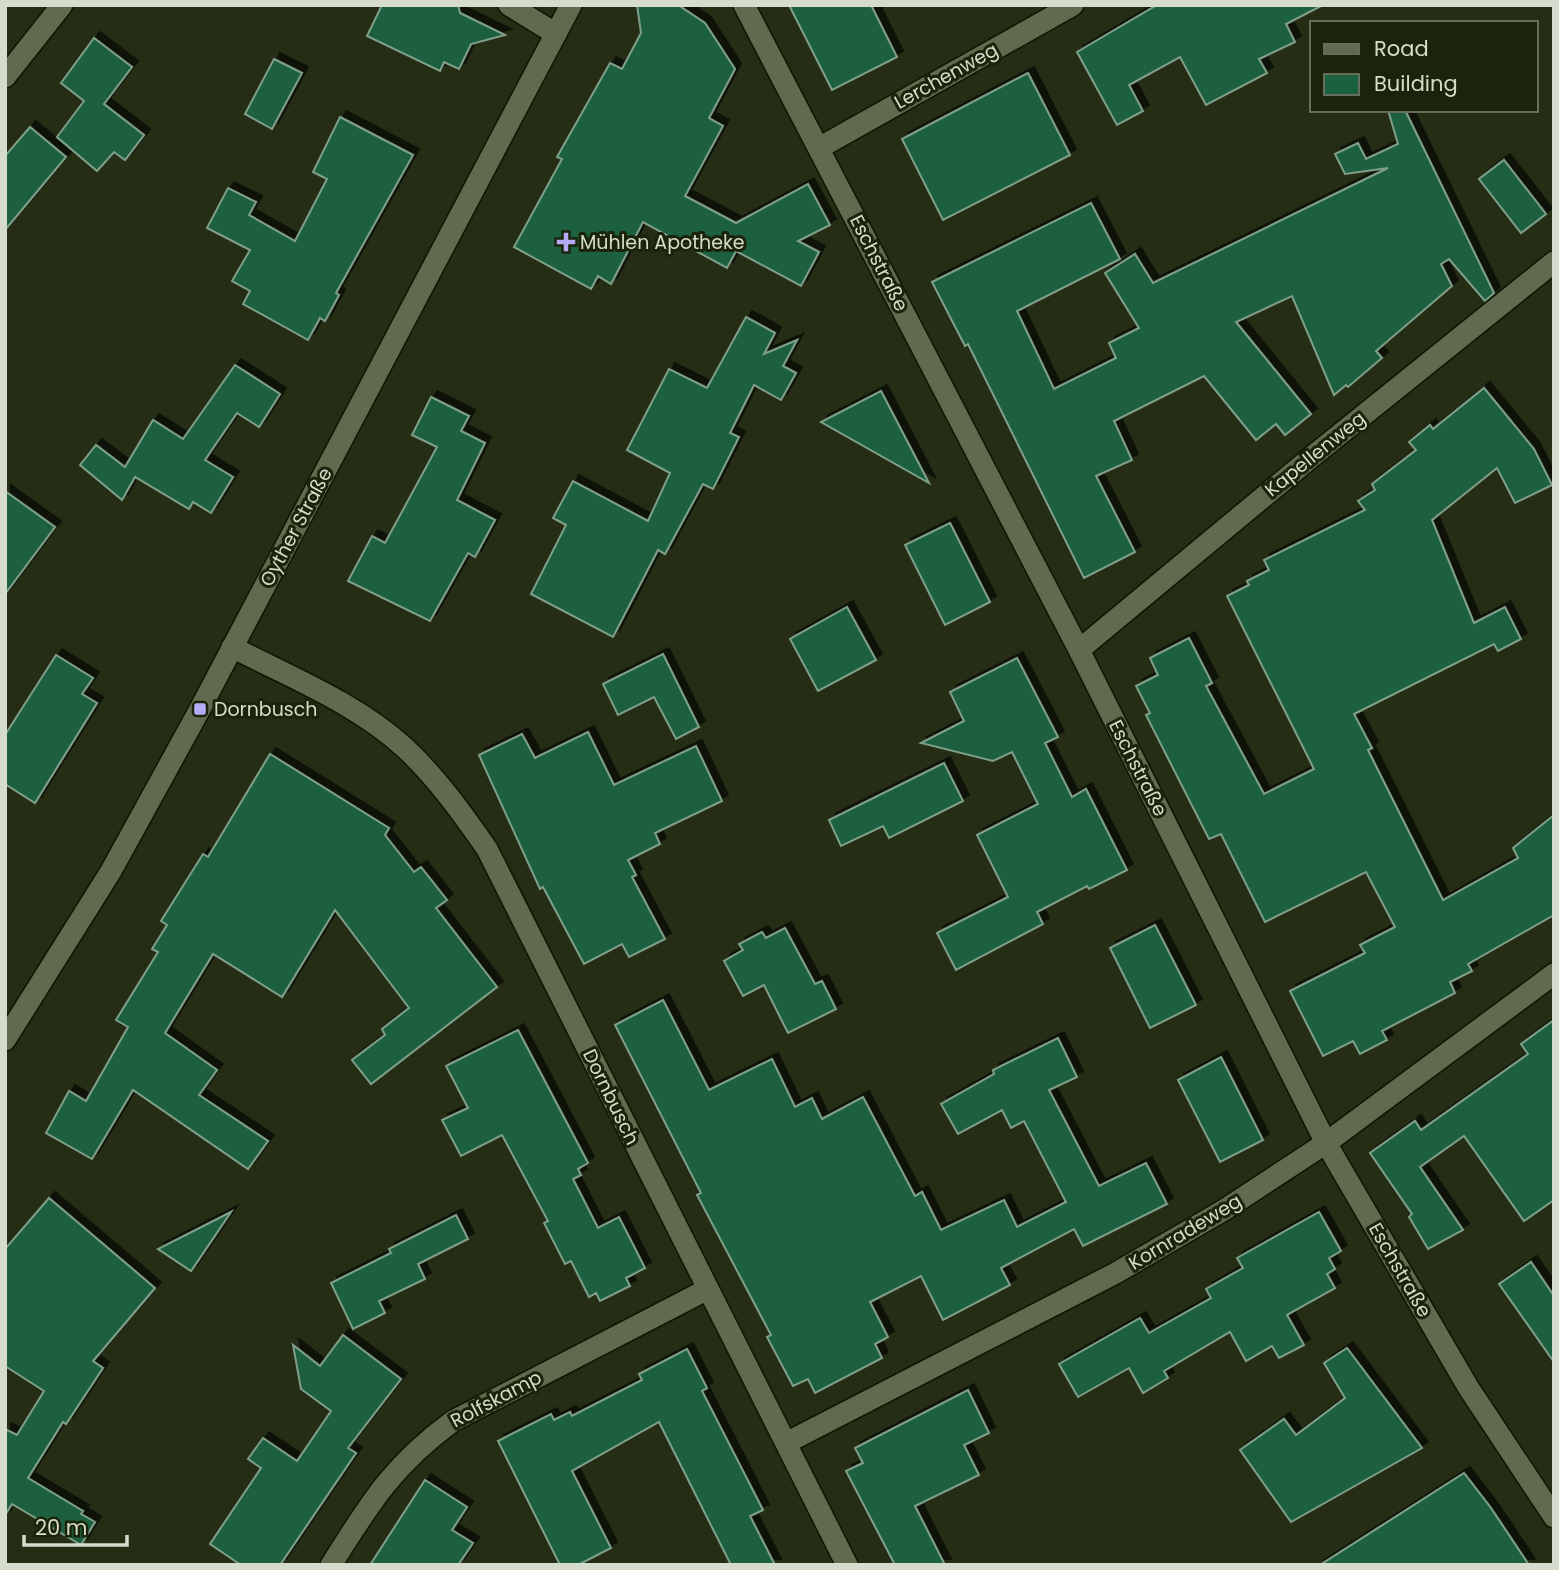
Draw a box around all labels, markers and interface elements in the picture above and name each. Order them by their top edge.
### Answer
legend [1310,21,1538,112]
text: Road [1374,34,1429,63]
street label: Lerchenweg [889,36,1003,116]
text: Building [1374,69,1458,98]
street label: Eschstraße [843,210,915,316]
place label: Mühlen Apotheke [580,229,745,256]
marker: Mühlen Apotheke [558,234,574,250]
street label: Kapellenweg [1259,405,1371,503]
street label: Oyther Straße [253,463,339,591]
place label: Dornbusch [214,696,317,723]
marker: Dornbusch [192,701,208,717]
street label: Eschstraße [1102,715,1174,821]
street label: Dornbusch [576,1045,646,1149]
street label: Kornradeweg [1123,1188,1247,1276]
street label: Eschstraße [1362,1218,1438,1322]
street label: Rolfskamp [446,1364,546,1434]
scale bar [24,1504,128,1548]
text: 20 m [35,1513,88,1542]

